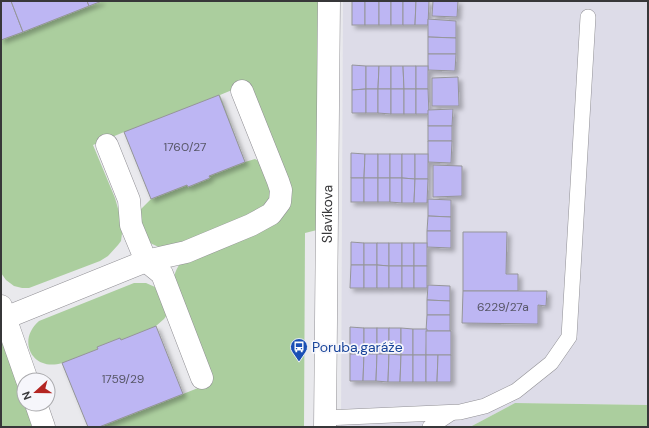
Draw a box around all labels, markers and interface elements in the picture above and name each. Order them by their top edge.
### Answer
house number: 1760/27 [164,139,206,155]
street label: Slavíkova [318,185,336,243]
house number: 6229/27a [477,299,529,315]
bus stop icon: Poruba,garáže [289,337,309,362]
place label: Poruba,garáže [312,338,403,356]
house number: 1759/29 [102,371,144,387]
north arrow [16,372,56,412]
text: N [19,389,35,402]

